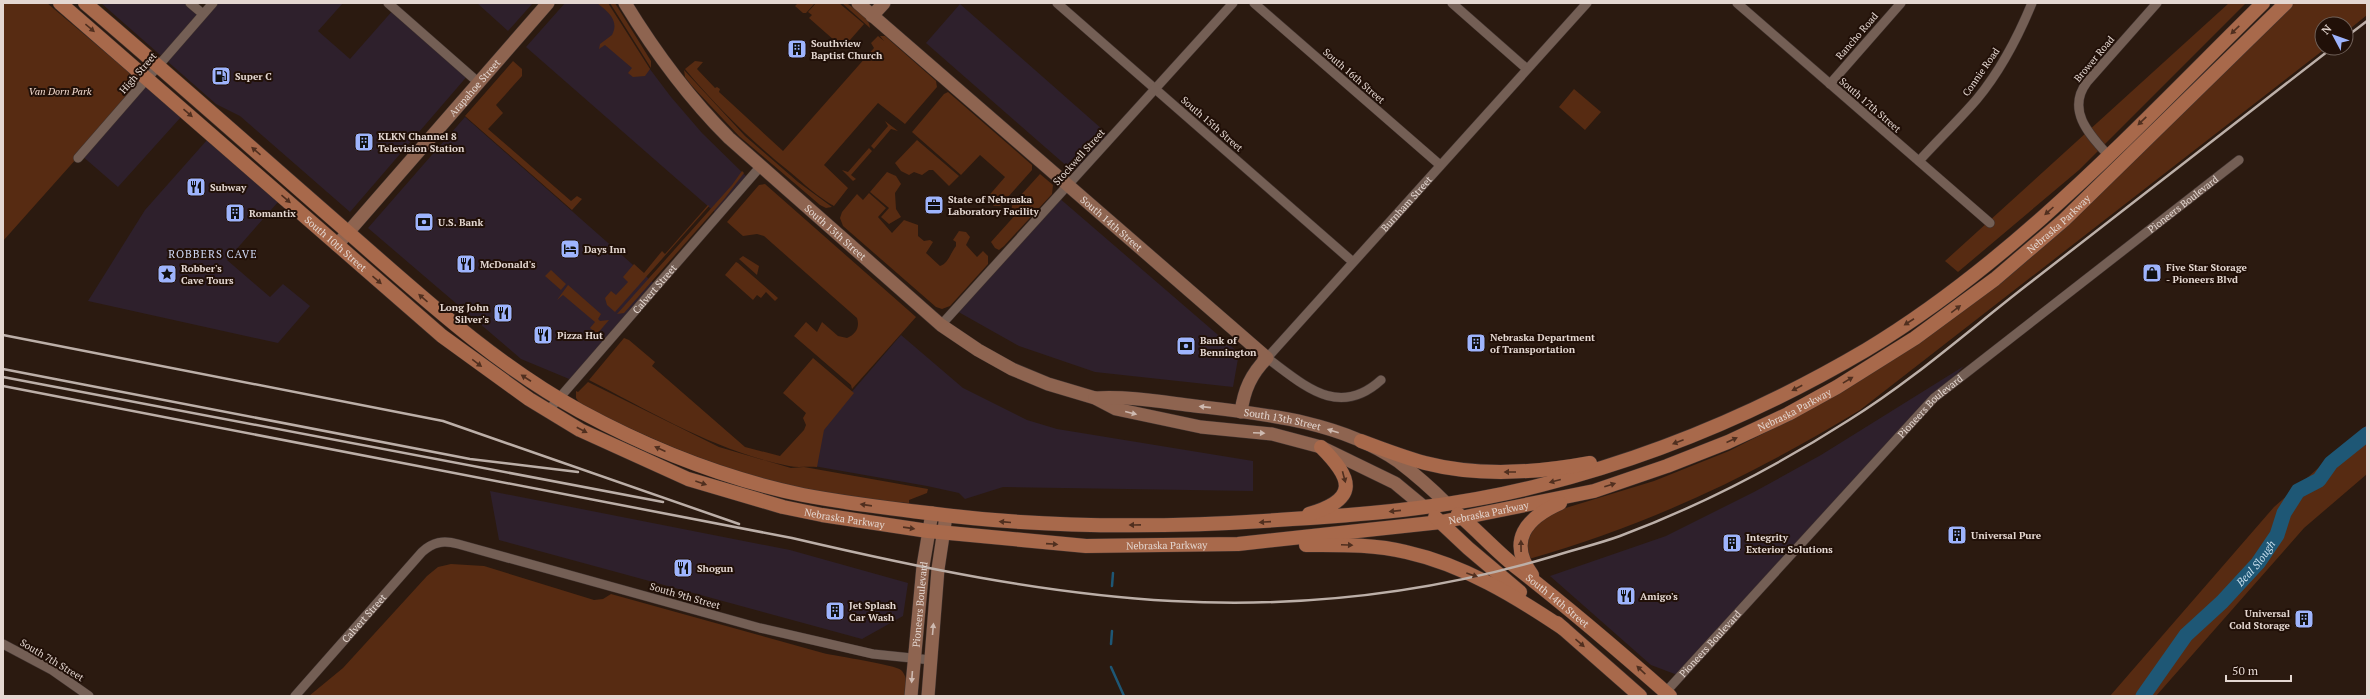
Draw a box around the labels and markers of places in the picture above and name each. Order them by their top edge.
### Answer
place label: Southview Baptist Church [811,37,883,62]
building icon: Southview Baptist Church [786,38,808,60]
fuel station icon: Super C [210,65,232,87]
place label: Super C [235,70,272,83]
place label: KLKN Channel 8 Television Station [378,130,465,155]
building icon: KLKN Channel 8 Television Station [353,131,375,153]
restaurant icon: Subway [185,176,207,198]
place label: Subway [210,181,247,194]
place label: State of Nebraska Laboratory Facility [948,193,1039,218]
office icon: State of Nebraska Laboratory Facility [923,194,945,216]
building icon: Romantix [224,202,246,224]
place label: Romantix [249,207,296,220]
bank icon: U.S. Bank [413,211,435,233]
place label: U.S. Bank [438,216,483,229]
hotel icon: Days Inn [559,238,581,260]
place label: Days Inn [584,243,627,256]
restaurant icon: McDonald's [455,253,477,275]
place label: McDonald's [480,258,536,271]
place label: Five Star Storage - Pioneers Blvd [2166,261,2248,286]
place label: Robber's Cave Tours [181,262,234,287]
shop icon: Five Star Storage - Pioneers Blvd [2141,262,2163,284]
place icon: Robber's Cave Tours [156,263,178,285]
place label: Long John Silver's [440,301,490,326]
restaurant icon: Long John Silver's [492,302,514,324]
restaurant icon: Pizza Hut [532,324,554,346]
place label: Pizza Hut [557,329,603,342]
place label: Nebraska Department of Transportation [1490,331,1595,356]
building icon: Nebraska Department of Transportation [1465,332,1487,354]
place label: Bank of Bennington [1200,334,1257,359]
bank icon: Bank of Bennington [1175,335,1197,357]
building icon: Universal Pure [1946,524,1968,546]
place label: Universal Pure [1971,529,2042,542]
place label: Integrity Exterior Solutions [1746,531,1833,556]
building icon: Integrity Exterior Solutions [1721,532,1743,554]
restaurant icon: Shogun [672,557,694,579]
place label: Shogun [697,562,734,575]
restaurant icon: Amigo's [1615,585,1637,607]
place label: Amigo's [1640,590,1678,603]
place label: Jet Splash Car Wash [849,599,897,624]
building icon: Jet Splash Car Wash [824,600,846,622]
place label: Universal Cold Storage [2229,607,2291,632]
building icon: Universal Cold Storage [2293,608,2315,630]

